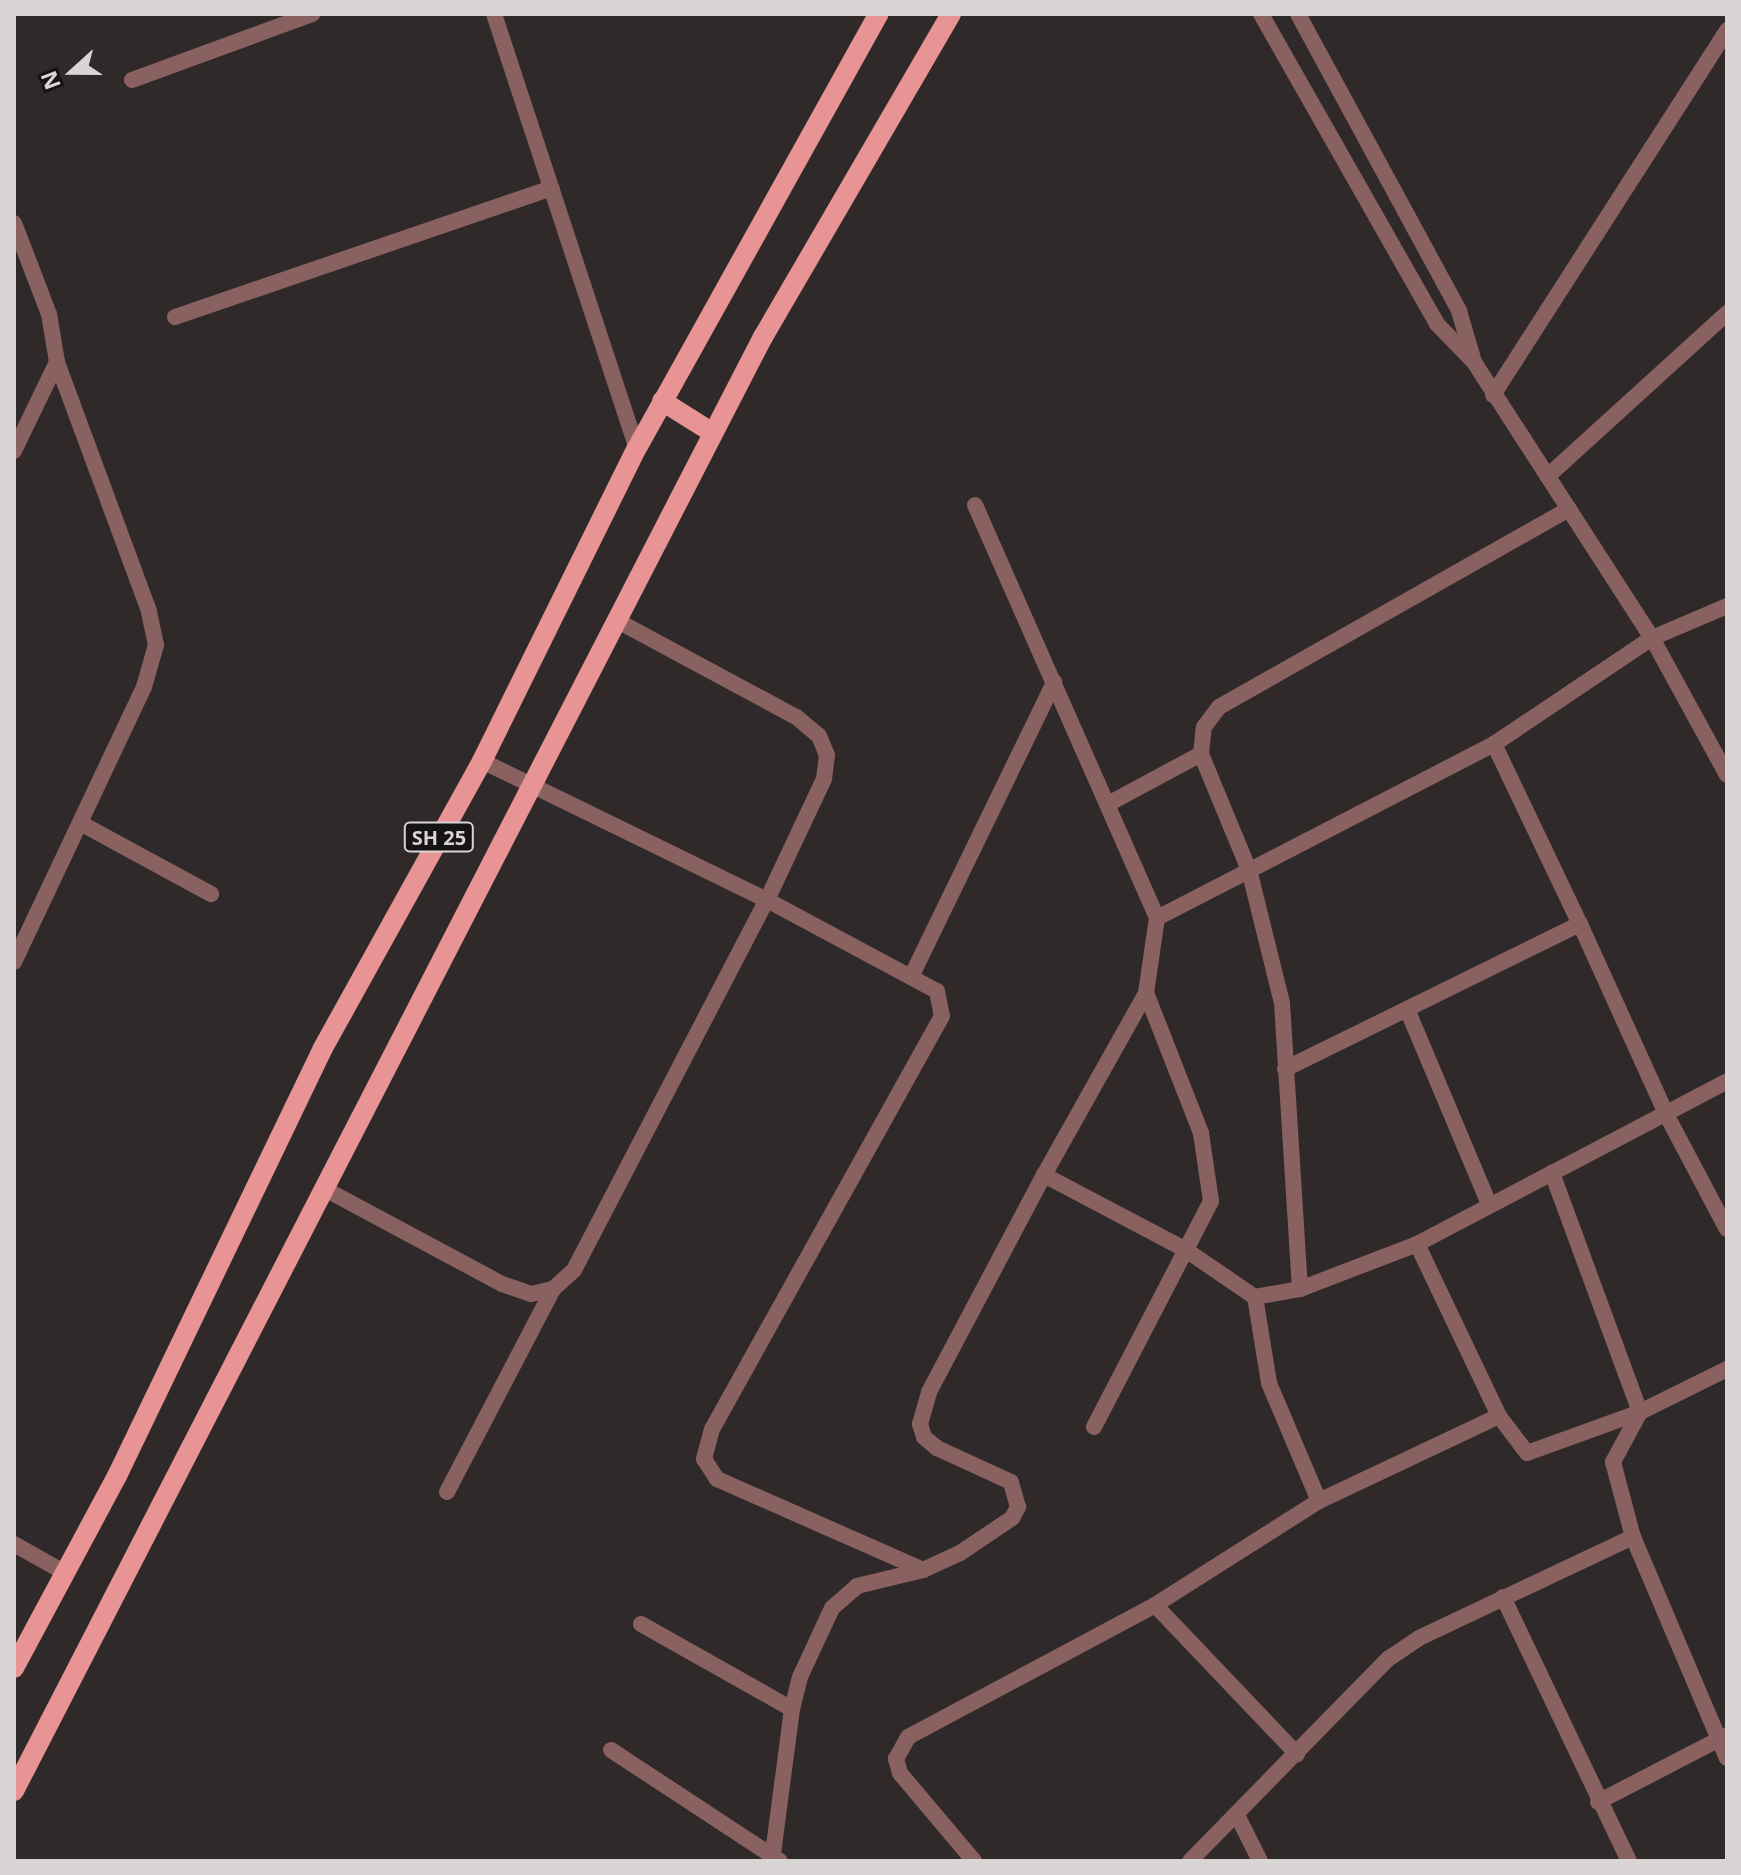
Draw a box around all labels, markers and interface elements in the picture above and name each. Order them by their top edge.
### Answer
north arrow [32,32,112,112]
text: N [32,67,67,94]
road number: SH 25 [403,821,475,853]

